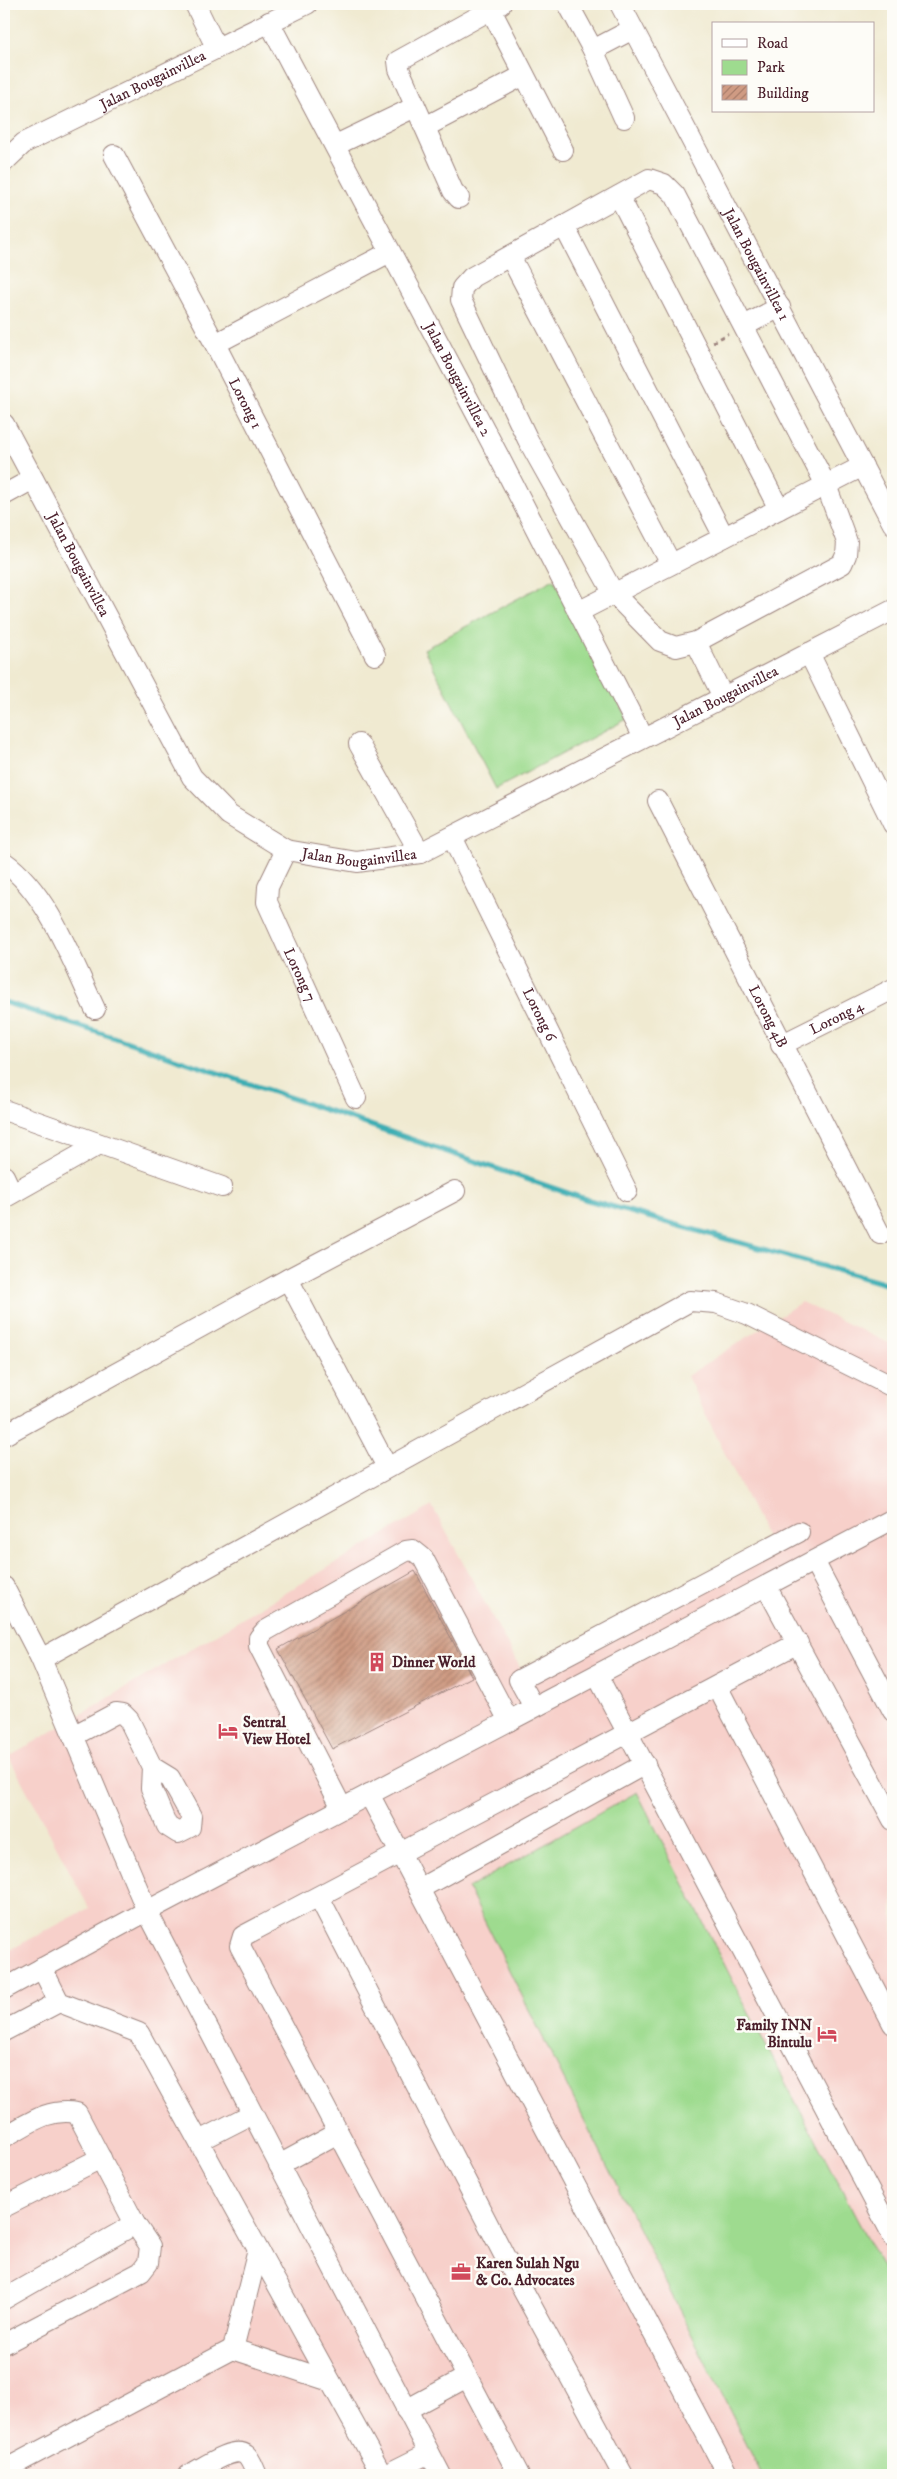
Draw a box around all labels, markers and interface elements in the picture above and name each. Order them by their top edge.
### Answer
legend [712,22,874,112]
text: Road [757,34,789,53]
street label: Jalan Bougainvillea [95,46,209,115]
text: Park [757,58,786,77]
text: Building [757,84,809,103]
street label: Jalan Bougainvillea 1 [718,203,794,324]
street label: Jalan Bougainvillea 2 [419,317,496,440]
street label: Lorong 1 [225,375,267,432]
street label: Jalan Bougainvillea [42,507,115,620]
street label: Jalan Bougainvillea [668,661,782,732]
street label: Jalan Bougainvillea [299,843,418,872]
street label: Lorong 7 [280,945,321,1005]
street label: Lorong 4B [745,982,792,1051]
street label: Lorong 6 [519,985,561,1045]
street label: Lorong 4 [806,996,867,1039]
building icon: Dinner World [366,1651,388,1673]
place label: Dinner World [392,1653,476,1672]
place label: Sentral View Hotel [242,1713,311,1749]
hotel icon: Sentral View Hotel [217,1720,239,1742]
place label: Family INN Bintulu [736,2016,813,2052]
hotel icon: Family INN Bintulu [816,2023,838,2045]
place label: Karen Sulah Ngu & Co. Advocates [476,2254,580,2290]
office icon: Karen Sulah Ngu & Co. Advocates [450,2261,472,2283]

